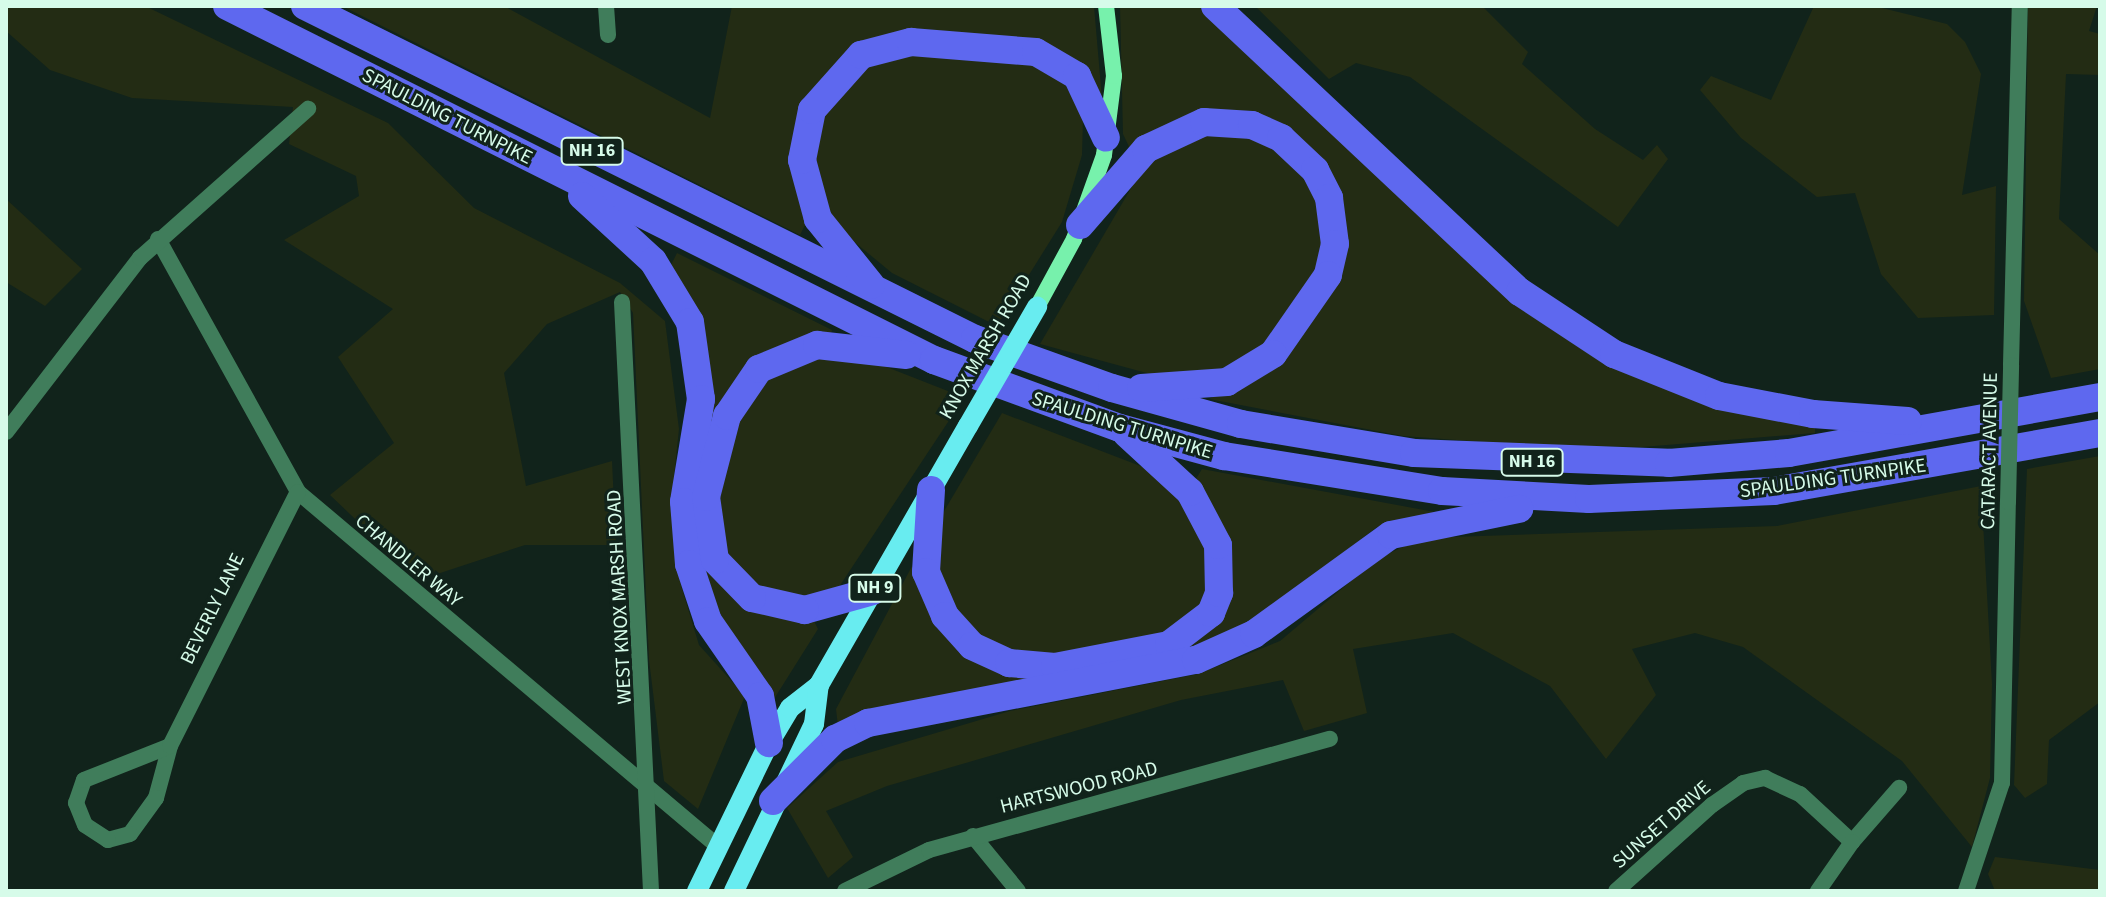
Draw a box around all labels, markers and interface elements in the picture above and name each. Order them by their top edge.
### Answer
street label: SPAULDING TURNPIKE [358,64,536,170]
road number: NH 16 [560,137,624,165]
street label: KNOX MARSH ROAD [935,270,1037,424]
street label: CATARACT AVENUE [1977,372,2003,530]
street label: SPAULDING TURNPIKE [1029,387,1215,465]
road number: NH 16 [1500,448,1564,476]
street label: SPAULDING TURNPIKE [1738,454,1928,504]
street label: WEST KNOX MARSH ROAD [602,489,638,705]
street label: CHANDLER WAY [350,509,466,613]
street label: BEVERLY LANE [176,550,250,668]
road number: NH 9 [847,574,903,602]
street label: HARTSWOOD ROAD [998,757,1160,819]
street label: SUNSET DRIVE [1608,776,1716,874]

